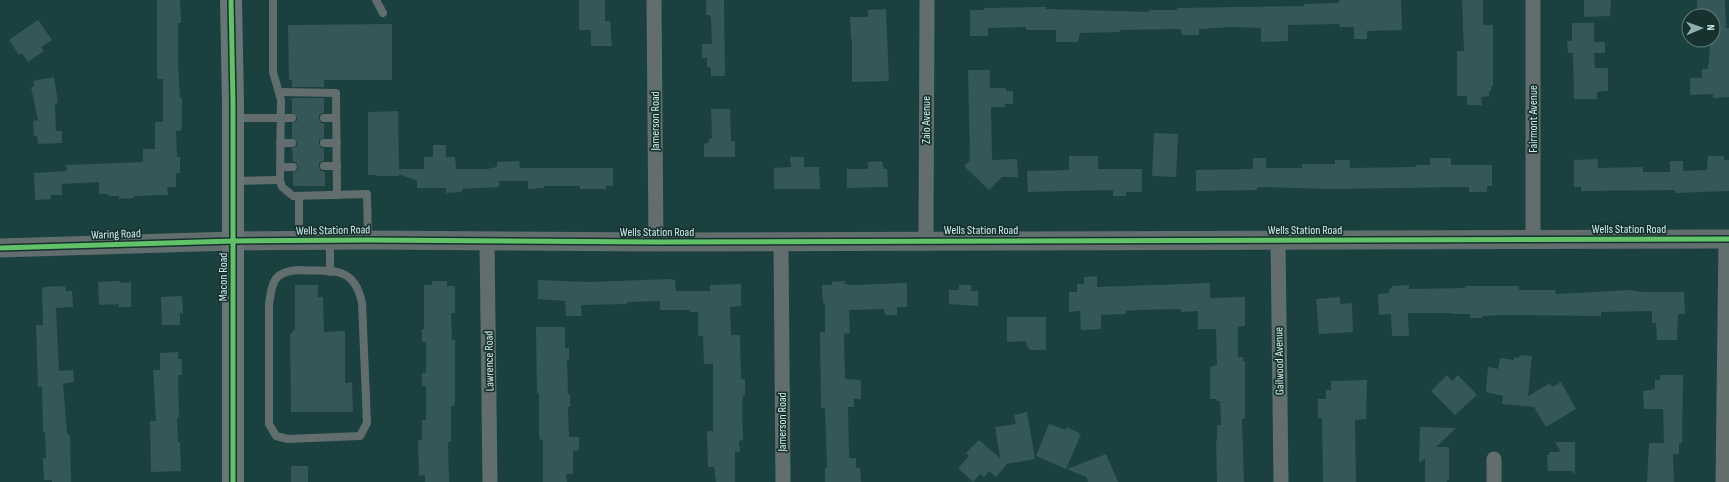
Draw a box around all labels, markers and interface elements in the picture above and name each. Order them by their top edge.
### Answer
north arrow [1681,8,1721,48]
text: N [1704,25,1717,31]
street label: Fairmont Avenue [1526,85,1541,153]
street label: Jamerson Road [648,91,663,152]
street label: Zaio Avenue [919,96,934,144]
street label: Wells Station Road [296,222,370,239]
street label: Wells Station Road [1592,222,1666,237]
street label: Wells Station Road [944,223,1018,238]
street label: Wells Station Road [1268,223,1342,238]
street label: Wells Station Road [620,225,694,240]
street label: Waring Road [91,226,141,243]
street label: Macon Road [216,253,231,301]
street label: Gailwood Avenue [1271,327,1288,395]
street label: Lawrence Road [481,331,498,391]
street label: Jamerson Road [775,392,790,453]

